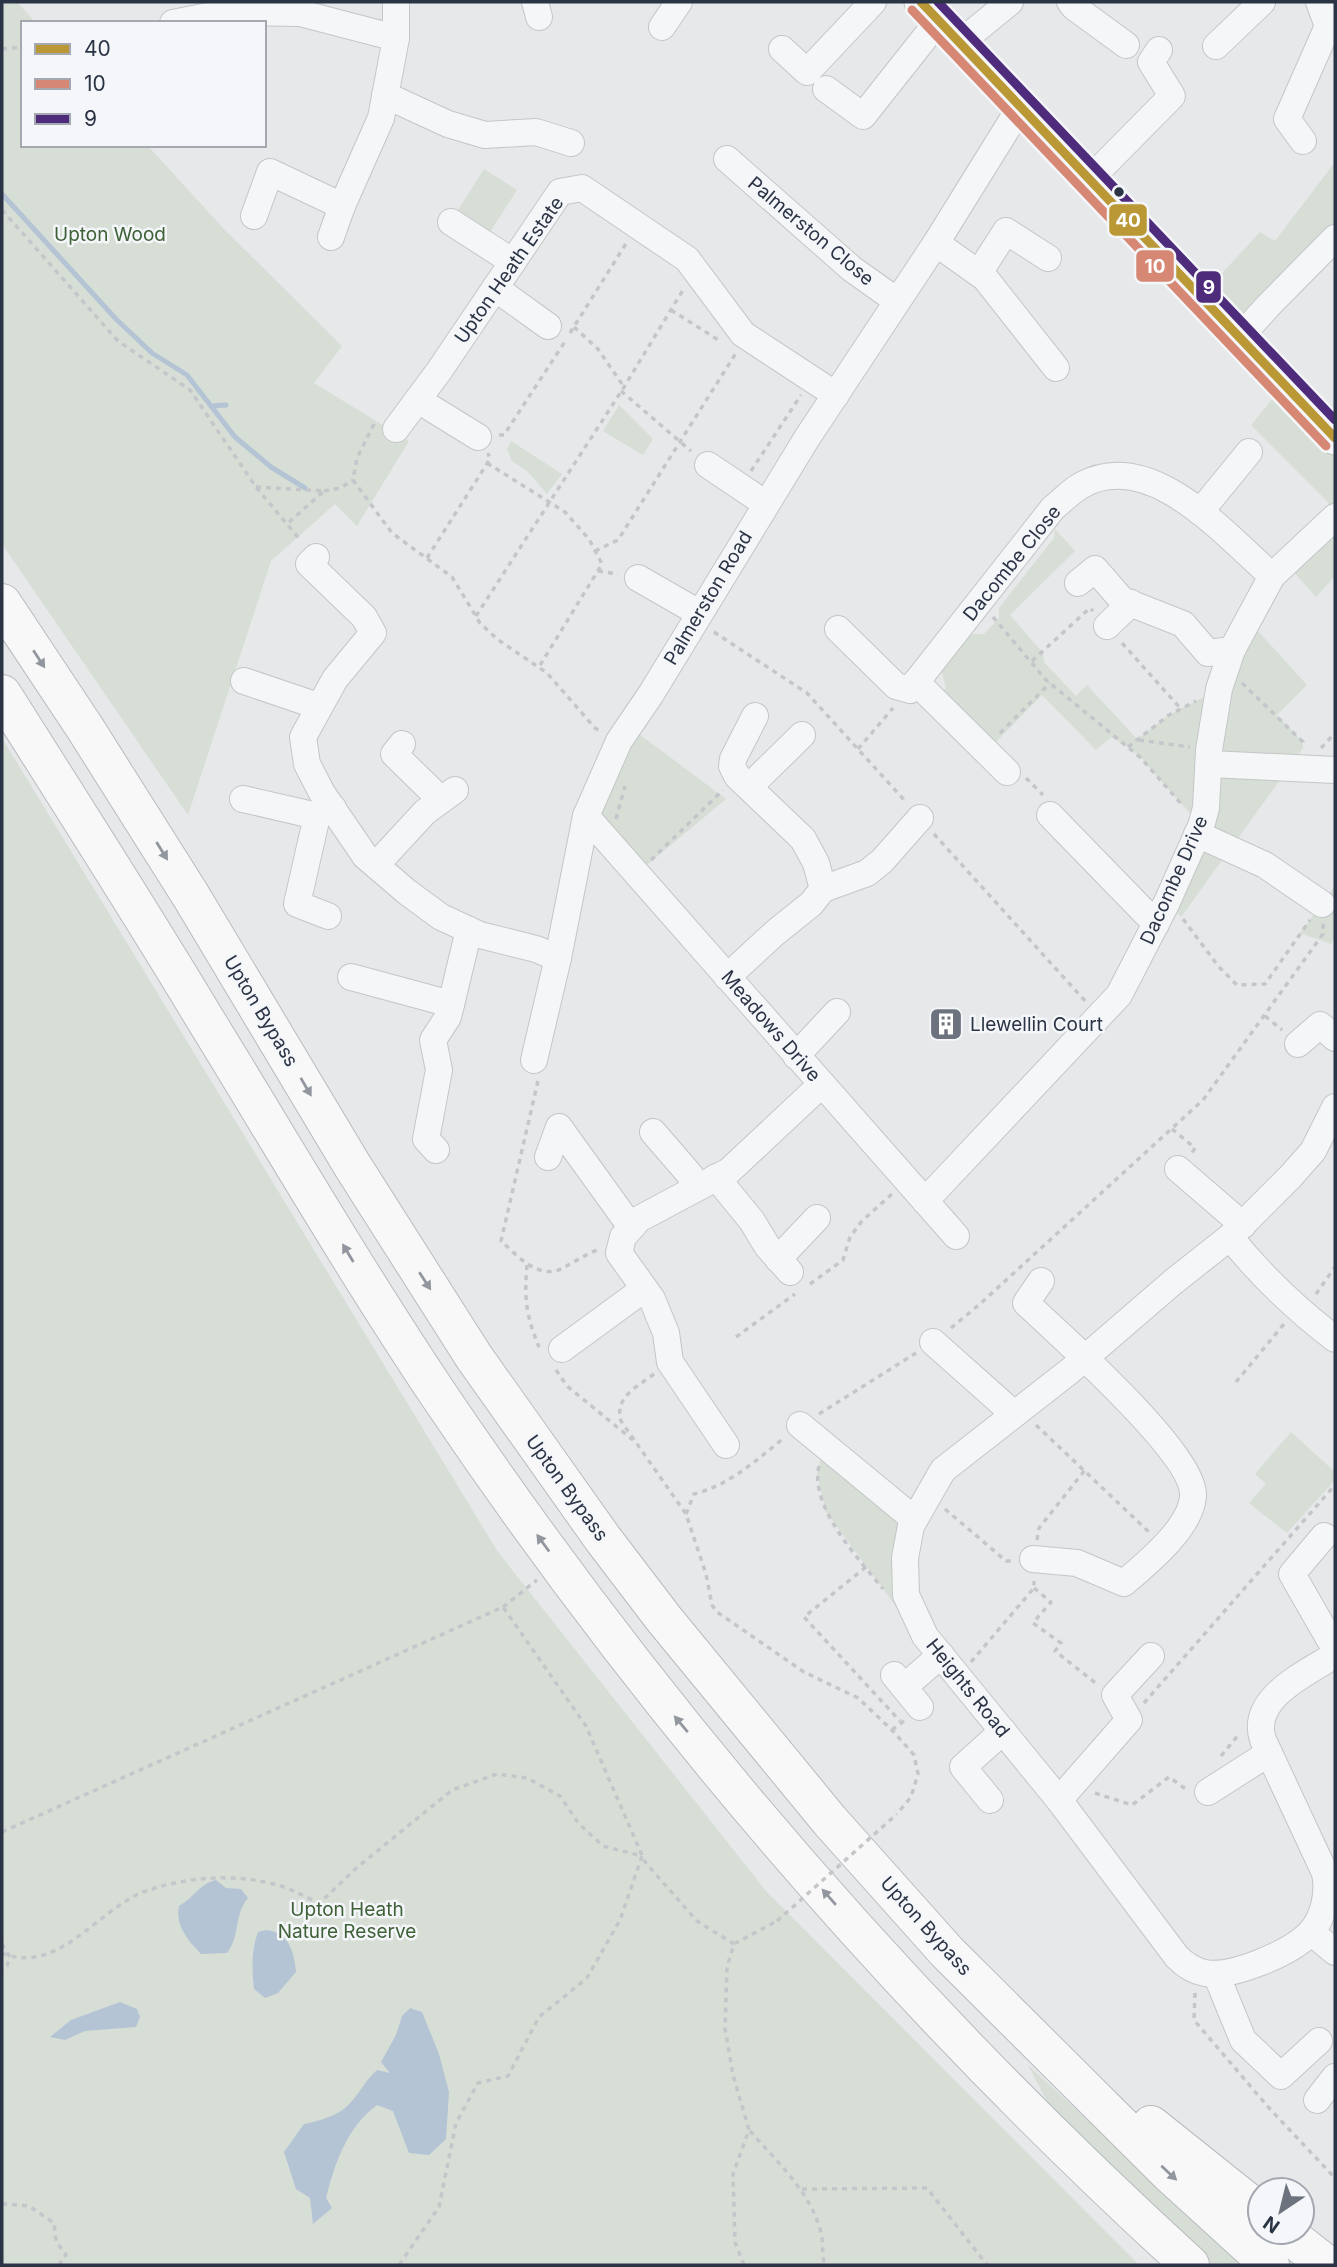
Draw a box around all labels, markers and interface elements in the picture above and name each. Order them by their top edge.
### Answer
legend [21,21,266,147]
text: 40 [84,36,111,61]
text: 10 [84,71,106,96]
text: 9 [84,106,97,131]
street label: Palmerston Close [743,172,879,290]
unlabelled marker [1112,185,1126,199]
street label: Upton Heath Estate [450,192,568,348]
line badge: 40 [1108,203,1148,237]
text: 40 [1115,209,1141,232]
park label: Upton Wood [54,223,166,246]
line badge: 10 [1135,249,1175,283]
text: 10 [1144,255,1166,278]
line badge: 9 [1195,270,1222,304]
text: 9 [1203,276,1215,299]
street label: Dacombe Close [958,500,1066,626]
street label: Palmerston Road [659,527,757,669]
one-way arrow [33,650,46,669]
street label: Dacombe Drive [1135,812,1213,948]
one-way arrow [156,841,169,861]
street label: Upton Bypass [219,951,303,1071]
street label: Meadows Drive [716,966,826,1086]
building icon: Llewellin Court [927,1005,965,1043]
place label: Llewellin Court [970,1013,1103,1036]
one-way arrow [300,1078,312,1097]
one-way arrow [341,1244,354,1263]
one-way arrow [419,1271,432,1290]
street label: Upton Bypass [521,1431,613,1545]
one-way arrow [536,1534,550,1552]
street label: Heights Road [921,1634,1015,1742]
one-way arrow [674,1716,689,1733]
street label: Upton Bypass [875,1872,977,1980]
one-way arrow [821,1888,837,1906]
park label: Upton Heath Nature Reserve [278,1898,416,1943]
one-way arrow [1160,2164,1177,2180]
north arrow [1246,2176,1316,2246]
text: N [1259,2211,1284,2238]

